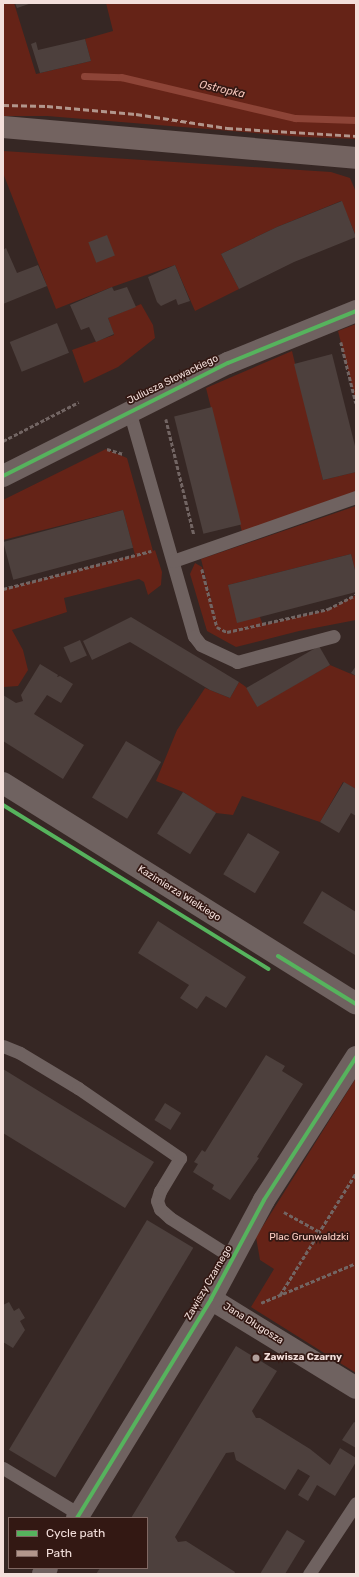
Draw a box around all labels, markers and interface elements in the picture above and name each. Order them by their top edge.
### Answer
water label: Ostropka [198,78,246,102]
street label: Juliusza Słowackiego [126,353,220,407]
street label: Kazimierza Wielkiego [135,863,223,925]
park label: Plac Grunwaldzki [269,1232,349,1244]
street label: Zawiszy Czarnego [183,1243,235,1323]
street label: Jana Długosza [221,1301,285,1347]
place label: Zawisza Czarny [264,1352,342,1364]
marker: Zawisza Czarny [251,1353,261,1363]
legend [8,1517,148,1569]
text: Cycle path [46,1526,105,1540]
text: Path [46,1546,72,1560]

